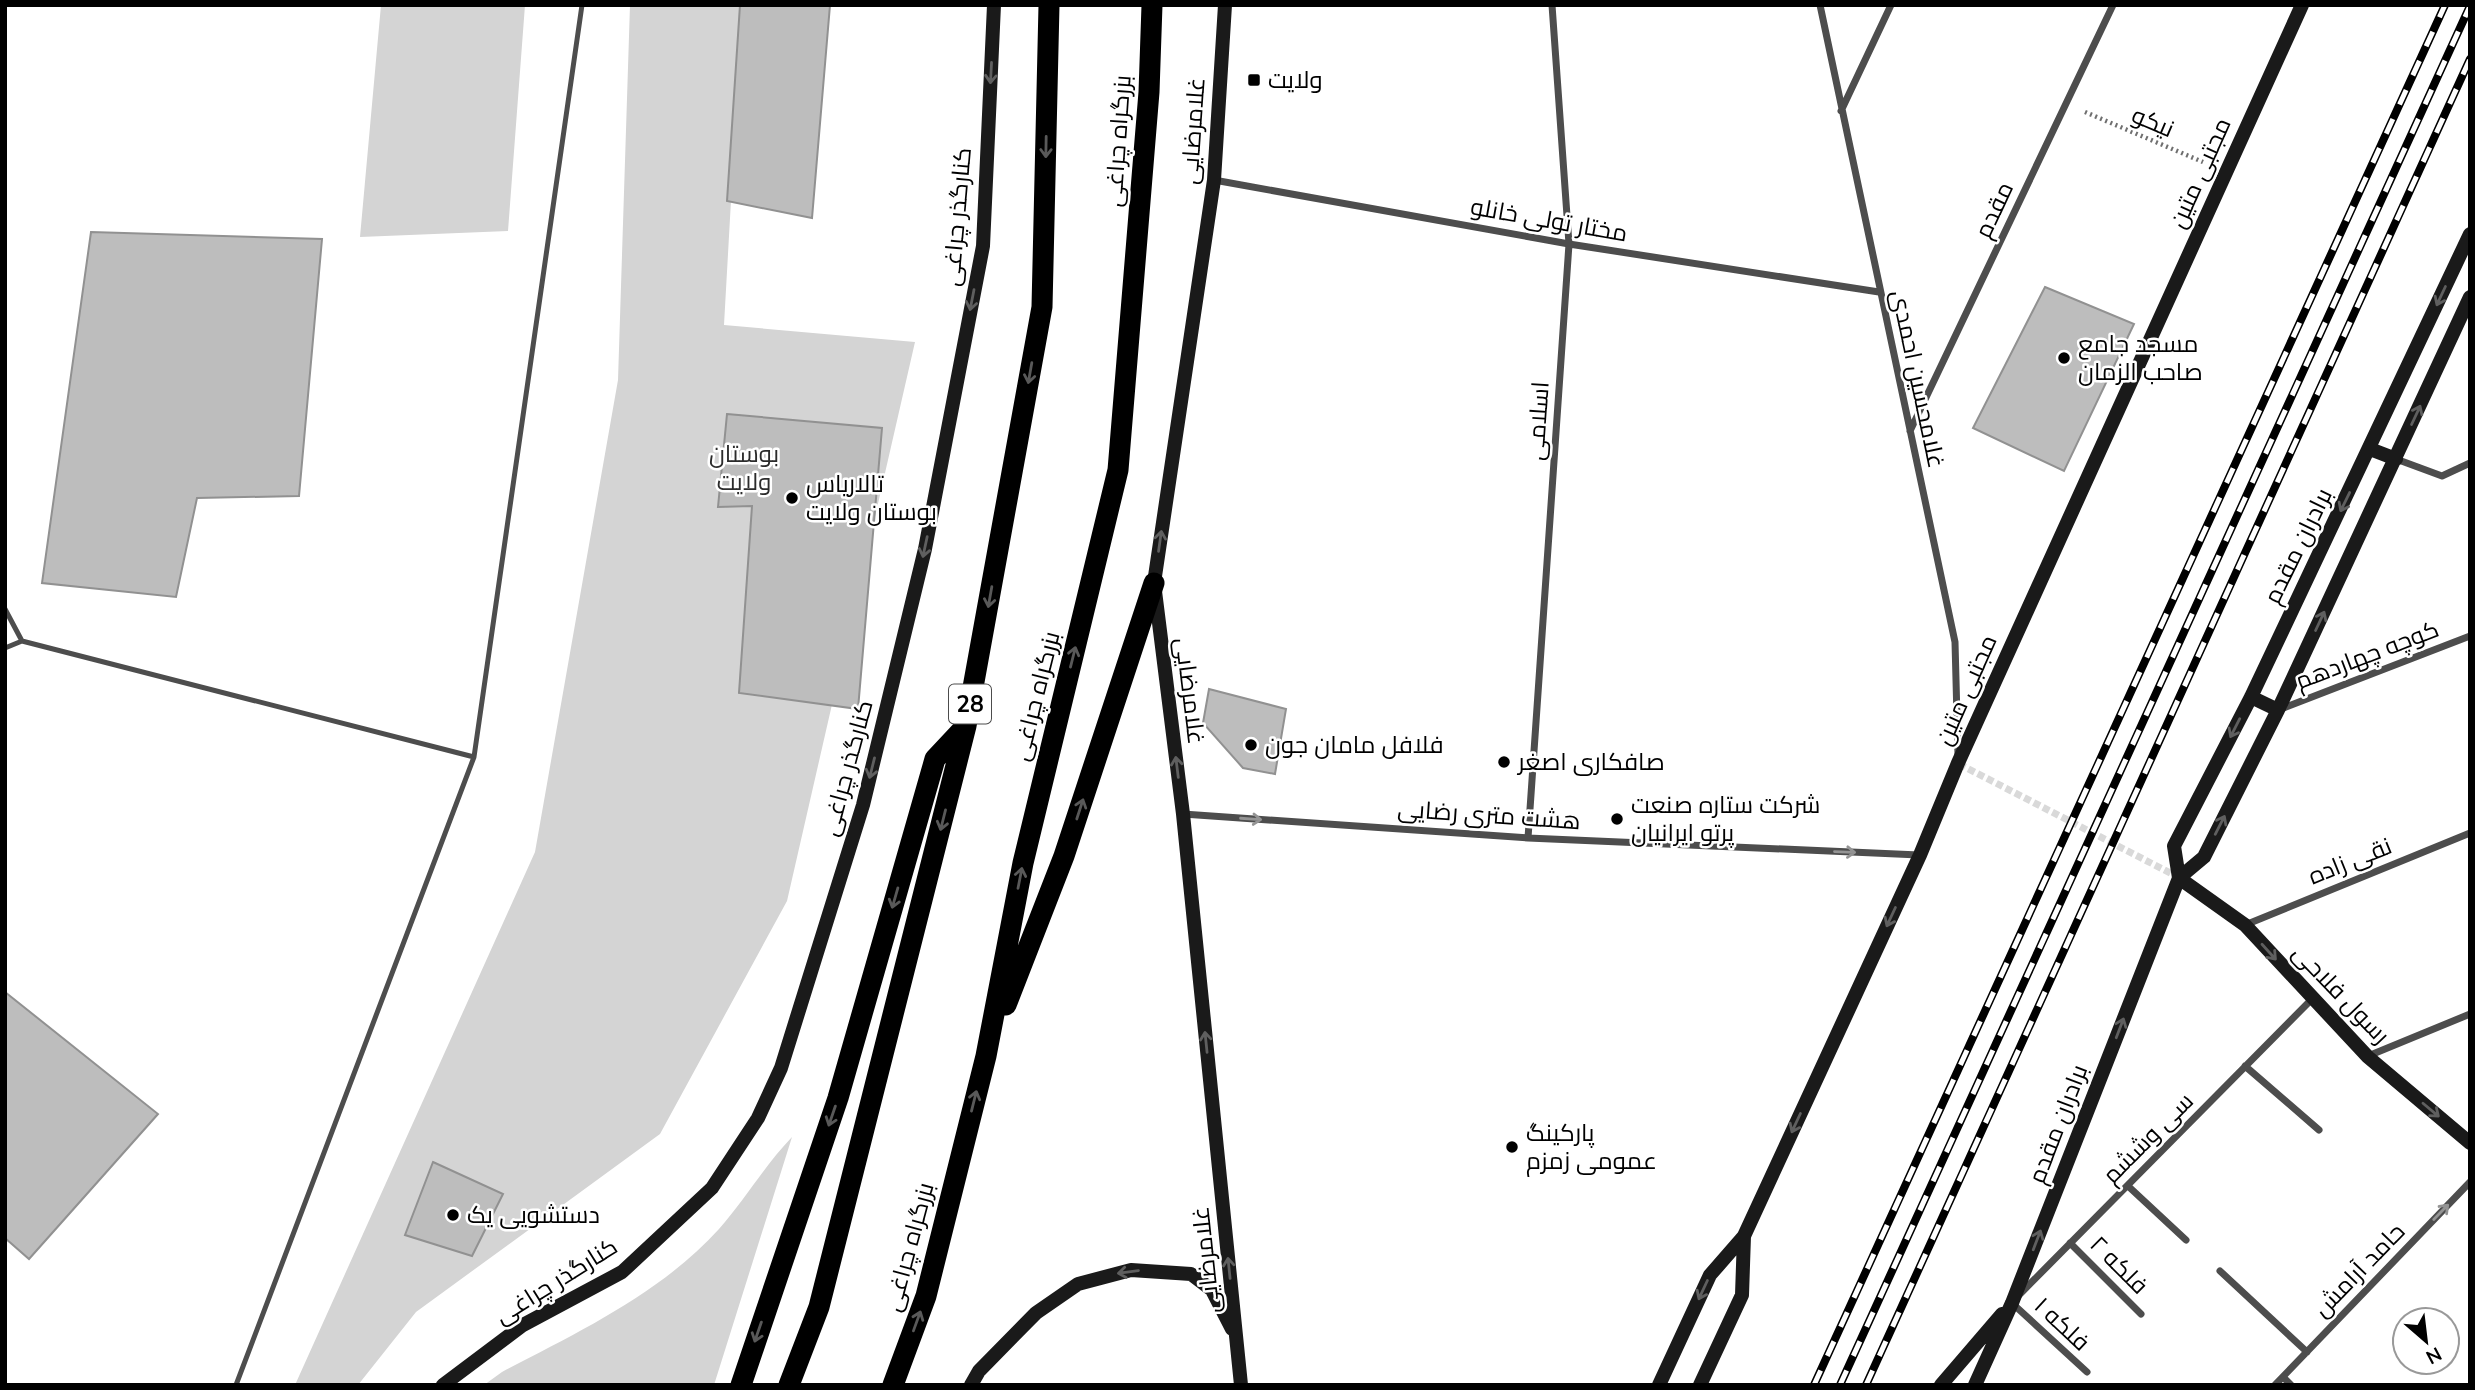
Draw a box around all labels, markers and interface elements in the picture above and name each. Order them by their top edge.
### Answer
one-way arrow [984,62,997,85]
place label: ولایت [1268,64,1323,96]
marker: ولایت [1246,72,1262,88]
street label: بزرگراه چراغی [1097,74,1139,208]
street label: غلامرضایی [1173,76,1213,186]
street label: نیکو [2127,99,2179,145]
street label: مجتبی متین [2161,113,2239,233]
one-way arrow [1039,135,1052,158]
street label: کنارگذر چراغی [935,146,979,288]
street label: مقدم [1967,177,2021,243]
street label: مختار تولی خانلو [1468,190,1630,250]
one-way arrow [2434,285,2447,306]
street label: غلامحسین احمدی [1884,287,1952,471]
one-way arrow [965,288,979,311]
place label: مسجد جامع صاحب الزمان [2078,328,2203,388]
marker: مسجد جامع صاحب الزمان [2056,350,2072,366]
one-way arrow [1023,361,1036,384]
street label: اسلامی [1519,380,1557,462]
one-way arrow [2410,405,2423,426]
park label: بوستان ولایت [709,438,779,498]
place label: تالاریاس بوستان ولایت [806,468,937,528]
street label: برادران مقدم [2256,483,2340,609]
marker: تالاریاس بوستان ولایت [784,490,800,506]
one-way arrow [2337,491,2351,512]
one-way arrow [1154,531,1167,553]
one-way arrow [917,535,931,558]
one-way arrow [982,585,996,608]
one-way arrow [2314,611,2327,632]
street label: کوچه چهاردهم [2291,613,2443,697]
street label: بزرگراه چراغی [1004,628,1068,764]
street label: مجتبی متین [1927,630,2005,750]
street label: غلامرضایی [1168,636,1212,746]
one-way arrow [1067,646,1080,669]
road number: 28 [949,684,991,724]
street label: کنارگذر چراغی [814,697,880,839]
one-way arrow [2227,718,2241,738]
place label: فلافل مامان جون [1265,729,1444,761]
marker: فلافل مامان جون [1243,737,1259,753]
place label: صافکاری اصغر [1516,746,1665,778]
marker: صافکاری اصغر [1496,754,1512,770]
one-way arrow [1170,756,1183,779]
one-way arrow [865,757,878,779]
place label: شرکت ستاره صنعت پرتو ایرانیان [1631,789,1821,849]
street label: هشت متری رضایی [1396,793,1582,837]
one-way arrow [1075,798,1087,820]
one-way arrow [936,808,949,831]
marker: شرکت ستاره صنعت پرتو ایرانیان [1609,811,1625,827]
one-way arrow [1239,812,1262,825]
one-way arrow [2213,815,2227,836]
street label: نقی زاده [2303,830,2397,892]
one-way arrow [1833,845,1856,858]
one-way arrow [1014,867,1027,890]
one-way arrow [888,886,901,909]
one-way arrow [1884,906,1898,927]
street label: رسول فلاحی [2285,937,2397,1051]
one-way arrow [2261,943,2277,961]
one-way arrow [2114,1018,2127,1039]
one-way arrow [1199,1031,1212,1054]
street label: برادران مقدم [2021,1060,2095,1188]
street label: سی وششم [2095,1085,2201,1191]
one-way arrow [968,1090,981,1113]
one-way arrow [2422,1103,2440,1118]
one-way arrow [825,1105,837,1127]
one-way arrow [1789,1112,1802,1134]
place label: پارکینگ عمومی زمزم [1526,1117,1657,1177]
marker: پارکینگ عمومی زمزم [1504,1139,1520,1155]
street label: بزرگراه چراغی [876,1179,942,1315]
place label: دستشویی یک [467,1199,600,1231]
one-way arrow [2433,1204,2450,1221]
street label: غلامرضایی [1184,1205,1228,1315]
marker: دستشویی یک [445,1207,461,1223]
street label: حامد آرامش [2306,1216,2412,1324]
one-way arrow [2031,1229,2044,1251]
street label: فلکه ۲ [2083,1229,2155,1301]
street label: کنارگذر چراغی [488,1231,624,1331]
one-way arrow [1223,1258,1236,1280]
one-way arrow [1117,1266,1140,1279]
one-way arrow [1696,1279,1709,1300]
street label: فلکه ۱ [2027,1290,2097,1358]
north arrow [2391,1306,2461,1376]
one-way arrow [912,1310,924,1332]
one-way arrow [751,1320,764,1342]
text: N [2421,1340,2446,1370]

